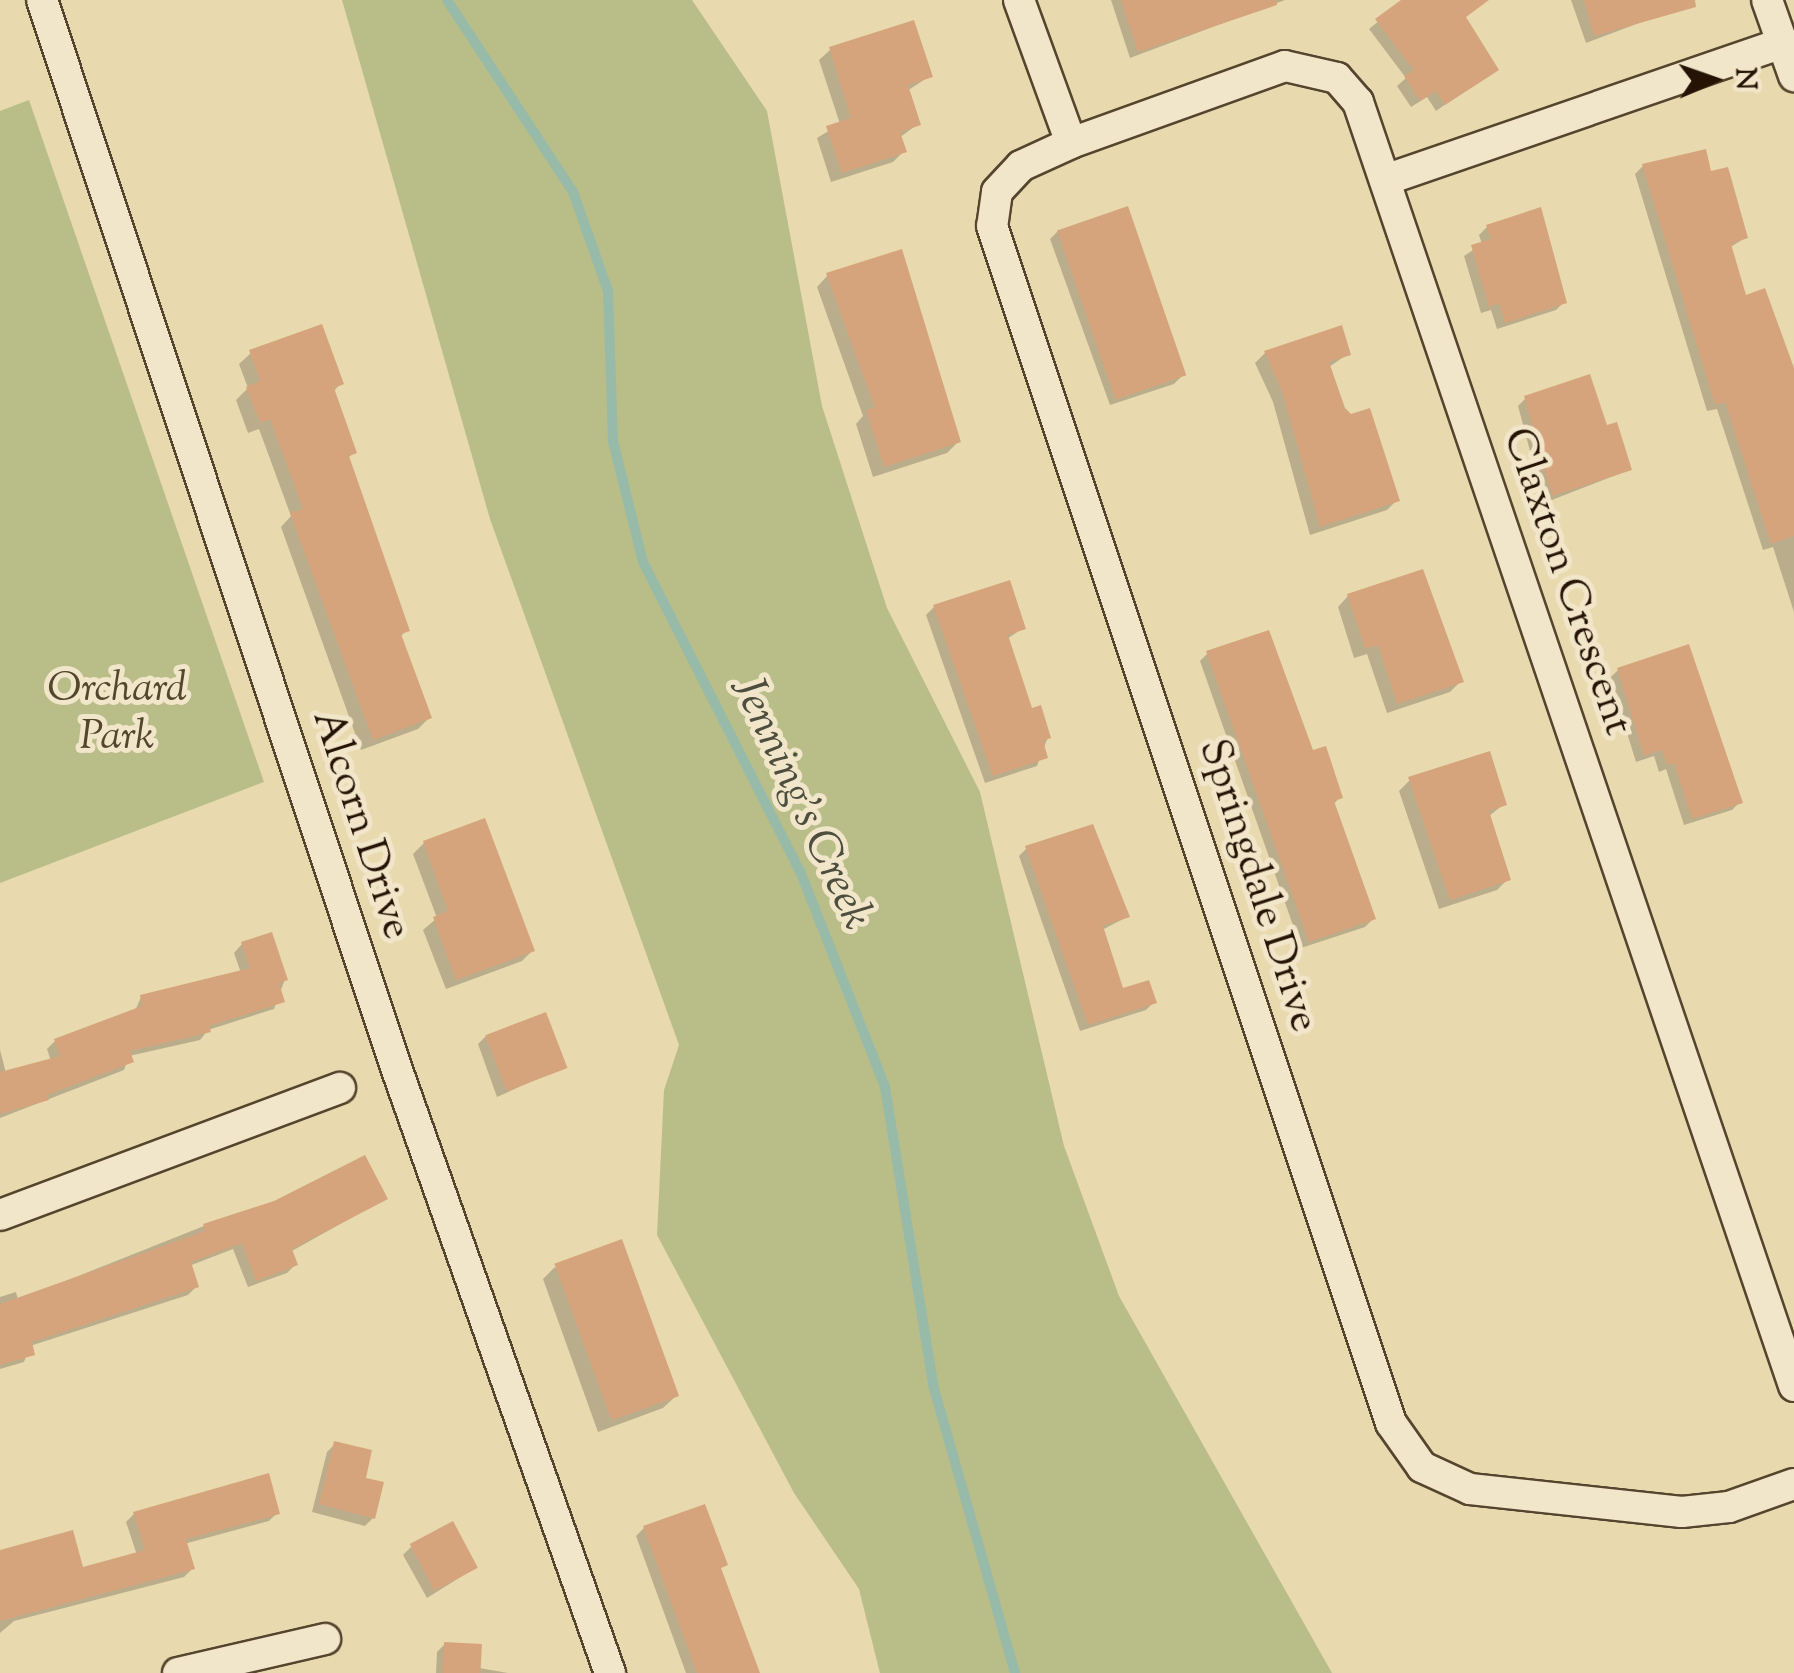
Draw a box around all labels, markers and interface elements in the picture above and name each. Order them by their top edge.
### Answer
north arrow [1664,30,1764,130]
text: N [1724,67,1764,91]
street label: Claxton Crescent [1490,422,1642,742]
park label: Orchard Park [47,665,187,764]
water label: Jenning's Creek [718,669,882,939]
street label: Alcorn Drive [299,704,421,946]
street label: Springdale Drive [1186,733,1328,1039]

